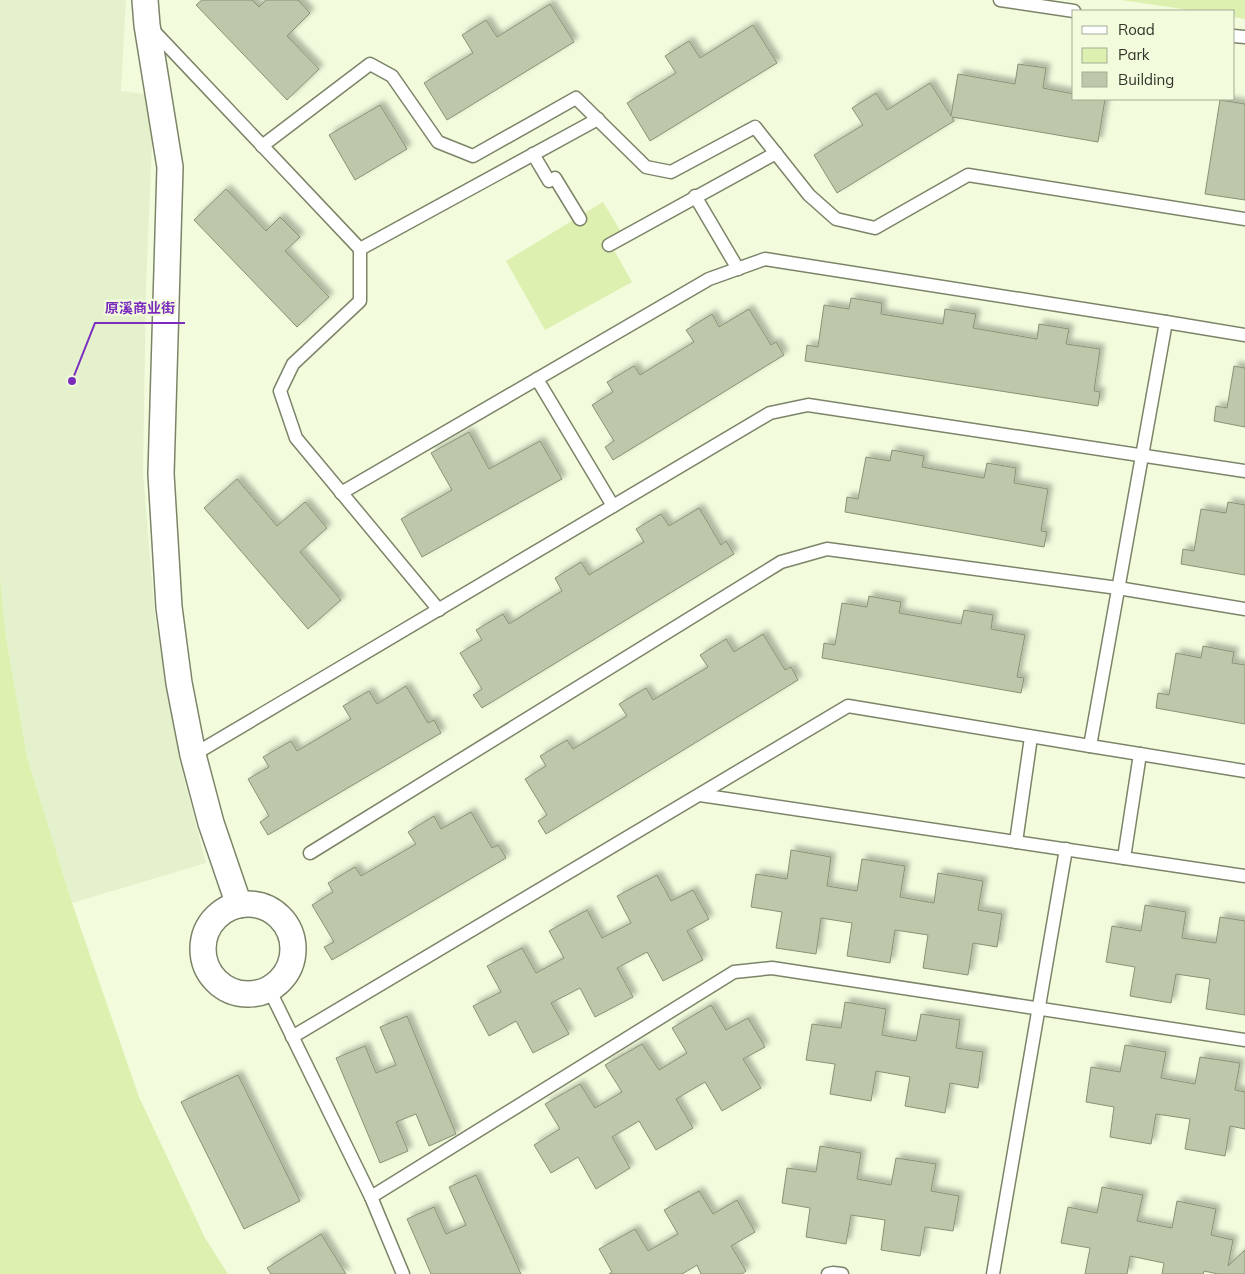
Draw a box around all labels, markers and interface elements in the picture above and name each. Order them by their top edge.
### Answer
legend [1072,10,1235,100]
text: Road [1118,20,1155,39]
text: Park [1118,45,1150,64]
text: Building [1118,70,1174,89]
callout: 原溪商业街 [95,294,185,323]
text: 原溪商业街 [105,299,175,317]

